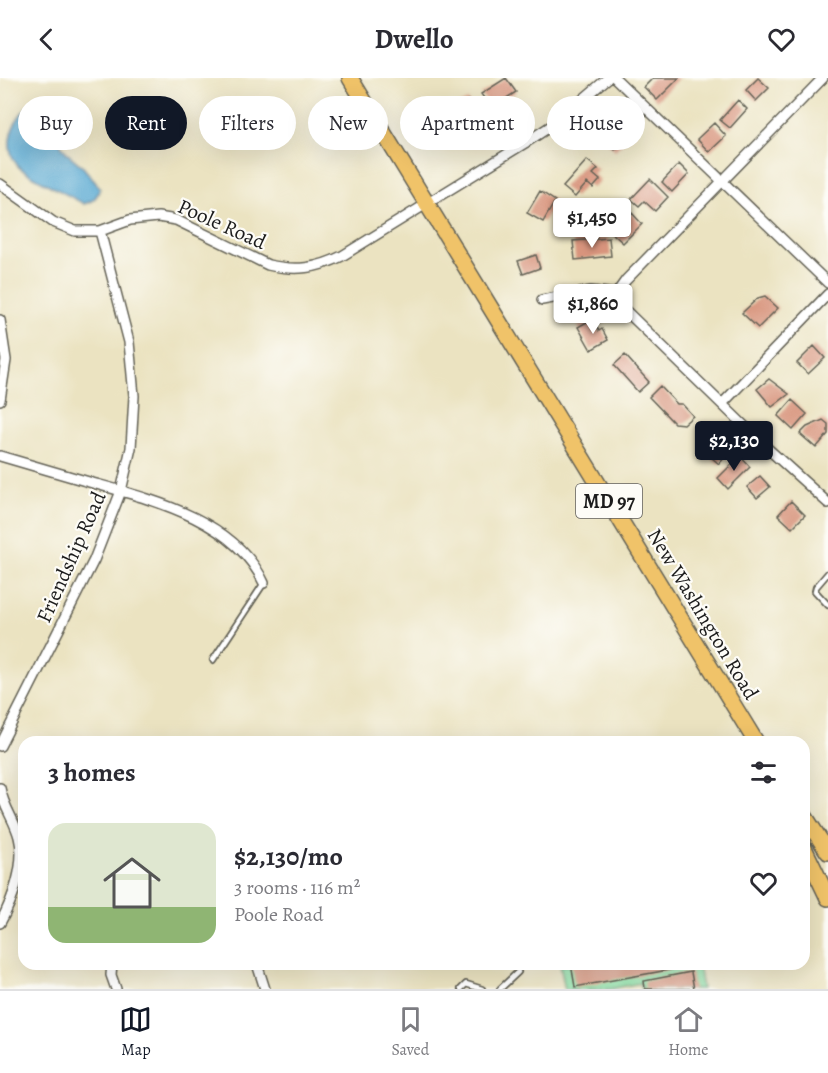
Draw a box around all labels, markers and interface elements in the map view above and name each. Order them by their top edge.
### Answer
text: Dwello [374,21,454,57]
icon: back [30,23,63,56]
icon: heart [765,23,798,56]
chip: Buy [18,96,93,150]
chip: Rent [105,96,187,150]
chip: Filters [199,96,296,150]
chip: New [308,96,388,150]
chip: Apartment [400,96,535,150]
chip: House [547,96,645,150]
street label: Poole Road [173,192,271,256]
pin: $1,450 [543,198,641,249]
text: $1,450 [567,204,617,231]
pin: $1,860 [544,284,642,335]
text: $1,860 [568,290,618,317]
pin: $2,130 [685,421,783,472]
text: $2,130 [709,427,759,454]
road number: MD 97 [576,484,642,518]
street label: Friendship Road [30,486,113,627]
street label: New Washington Road [641,523,766,705]
text: 3 homes [48,755,136,790]
icon: filters [747,756,780,789]
text: $2,130/mo [234,839,343,874]
icon: home [96,847,168,919]
icon: heart [747,867,780,900]
text: 3 rooms · 116 m² [234,874,360,901]
text: Poole Road [234,901,323,928]
tab: Map [119,1003,152,1061]
tab: Saved [391,1003,429,1061]
tab: Home [668,1003,709,1061]

